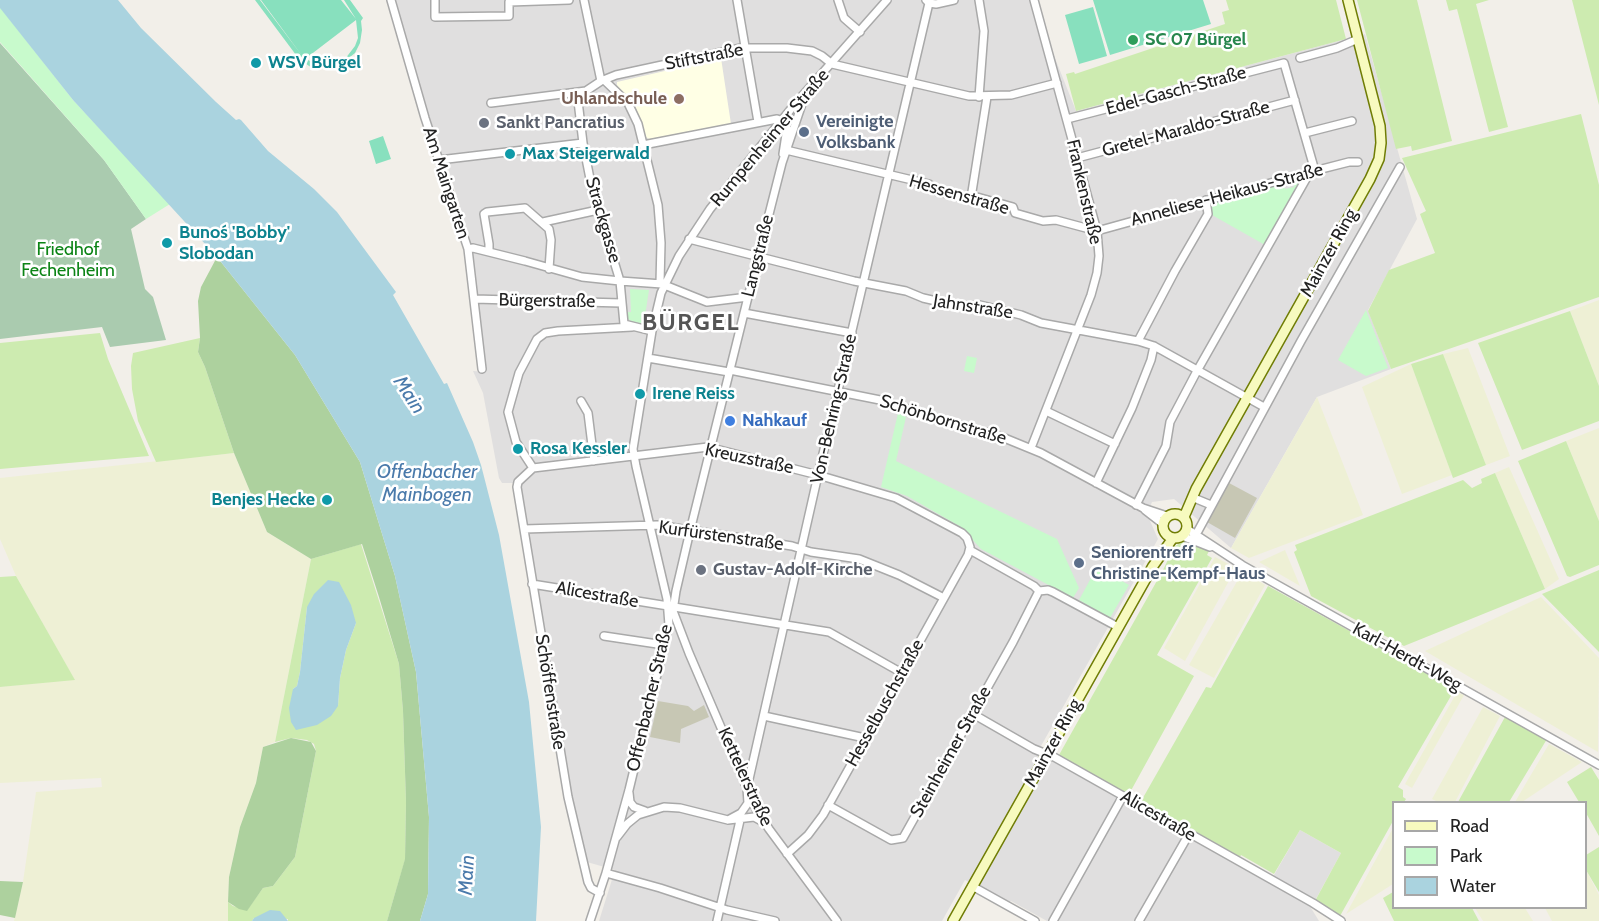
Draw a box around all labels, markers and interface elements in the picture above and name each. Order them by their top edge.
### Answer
place label: SC 07 Bürgel [1145,29,1246,51]
marker: SC 07 Bürgel [1126,33,1140,47]
street label: Stiftstraße [663,39,745,75]
place label: WSV Bürgel [268,52,361,74]
marker: WSV Bürgel [249,56,263,70]
street label: Edel-Gasch-Straße [1104,62,1248,120]
street label: Rumpenheimer Straße [706,65,834,211]
place label: Uhlandschule [561,88,667,110]
marker: Uhlandschule [672,92,686,106]
street label: Gretel-Maraldo-Straße [1100,96,1272,162]
place label: Vereinigte Volksbank [816,111,895,154]
place label: Sankt Pancratius [496,112,625,134]
marker: Sankt Pancratius [477,116,491,130]
street label: Am Maingarten [418,124,474,242]
marker: Vereinigte Volksbank [797,125,811,139]
street label: Frankenstraße [1061,137,1107,247]
place label: Max Steigerwald [522,143,650,165]
marker: Max Steigerwald [503,147,517,161]
street label: Anneliese-Heikaus-Straße [1128,159,1326,231]
street label: Hessenstraße [906,170,1012,220]
street label: Strackgasse [580,175,626,265]
street label: Mainzer Ring [1296,205,1362,301]
street label: Langstraße [737,213,779,299]
place label: Bunoś 'Bobby' Slobodan [179,222,290,264]
marker: Bunoś 'Bobby' Slobodan [160,236,174,250]
park label: Friedhof Fechenheim [21,239,115,282]
street label: Bürgerstraße [498,289,596,313]
street label: Jahnstraße [932,290,1014,324]
district label: BÜRGEL [642,309,740,337]
street label: Von-Behring-Straße [806,332,862,486]
water label: Main [388,372,430,418]
place label: Irene Reiss [652,383,735,405]
marker: Irene Reiss [633,387,647,401]
street label: Schönbornstraße [877,390,1009,450]
place label: Nahkauf [742,410,807,432]
marker: Nahkauf [723,414,737,428]
place label: Rosa Kessler [530,438,627,460]
street label: Kreuzstraße [703,439,795,479]
marker: Rosa Kessler [511,442,525,456]
water label: Offenbacher Mainbogen [377,460,477,507]
place label: Benjes Hecke [211,489,315,511]
marker: Benjes Hecke [320,493,334,507]
street label: Kurfürstenstraße [657,517,785,555]
place label: Seniorentreff Christine-Kempf-Haus [1091,542,1265,584]
marker: Seniorentreff Christine-Kempf-Haus [1072,556,1086,570]
place label: Gustav-Adolf-Kirche [713,559,872,581]
marker: Gustav-Adolf-Kirche [694,563,708,577]
street label: Alicestraße [554,577,640,613]
street label: Karl-Herdt-Weg [1349,618,1465,696]
street label: Offenbacher Straße [623,622,677,774]
street label: Schöffenstraße [530,633,570,751]
street label: Hesselbuschstraße [841,636,929,770]
street label: Steinheimer Straße [906,683,996,821]
street label: Mainzer Ring [1020,695,1086,791]
street label: Kettelerstraße [713,724,777,830]
street label: Alicestraße [1116,786,1200,846]
legend [1392,801,1587,909]
text: Road [1450,815,1489,837]
text: Park [1450,845,1482,867]
water label: Main [454,854,480,896]
text: Water [1450,875,1496,897]

